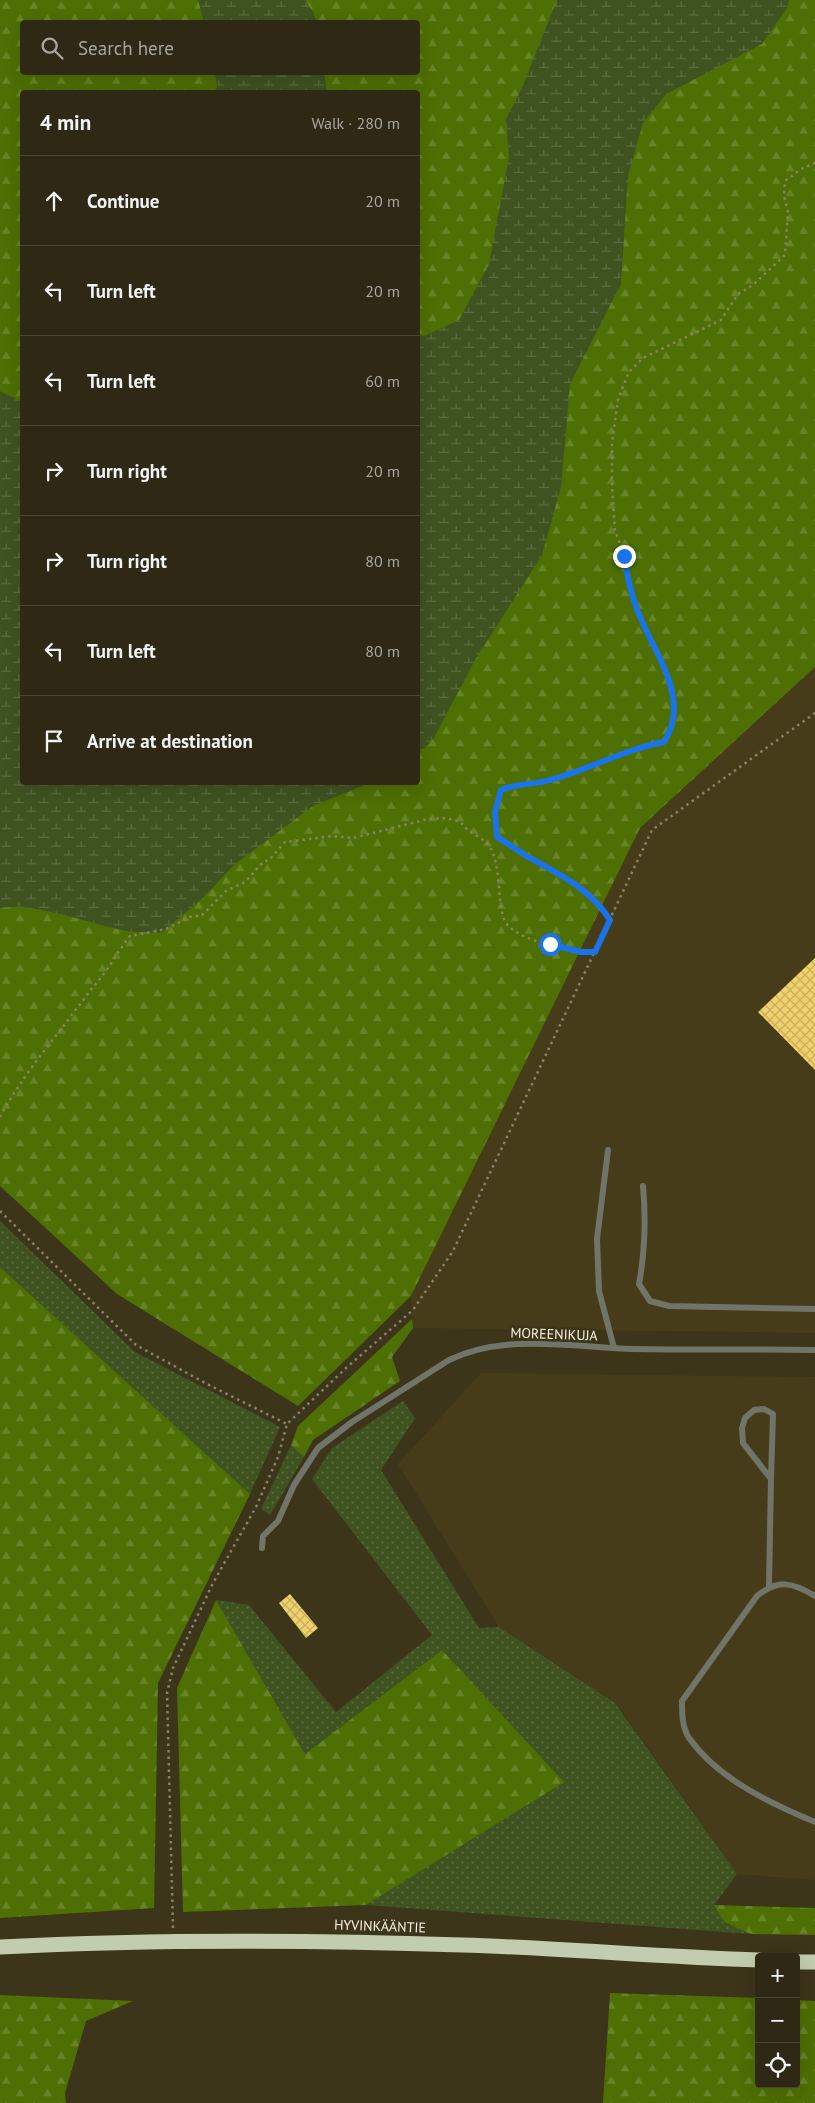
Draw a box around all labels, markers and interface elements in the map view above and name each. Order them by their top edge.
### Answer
search box [20,20,420,75]
icon: search [38,34,66,62]
text: Search here [78,36,174,60]
text: 4 min [40,109,91,136]
text: Walk · 280 m [311,113,400,133]
icon: ahead [40,187,68,215]
text: Continue [87,189,159,213]
text: 20 m [365,191,400,211]
icon: left [40,277,68,305]
text: Turn left [87,279,156,303]
text: 20 m [365,281,400,301]
icon: left [40,367,68,395]
text: Turn left [87,369,156,393]
text: 60 m [365,371,400,391]
icon: right [40,457,68,485]
text: Turn right [87,459,167,483]
text: 20 m [365,461,400,481]
route end [613,545,636,568]
icon: right [40,547,68,575]
text: Turn right [87,549,167,573]
text: 80 m [365,551,400,571]
icon: left [40,637,68,665]
text: Turn left [87,639,156,663]
text: 80 m [365,641,400,661]
icon: arrive [40,727,68,755]
text: Arrive at destination [87,729,253,753]
route start [539,933,562,956]
street label: MOREENIKUJA [510,1323,599,1345]
street label: HYVINKÄÄNTIE [334,1915,426,1937]
map controls [755,1953,800,2088]
button: + [755,1953,800,1998]
button: − [755,1998,800,2043]
button: locate [755,2043,800,2088]

